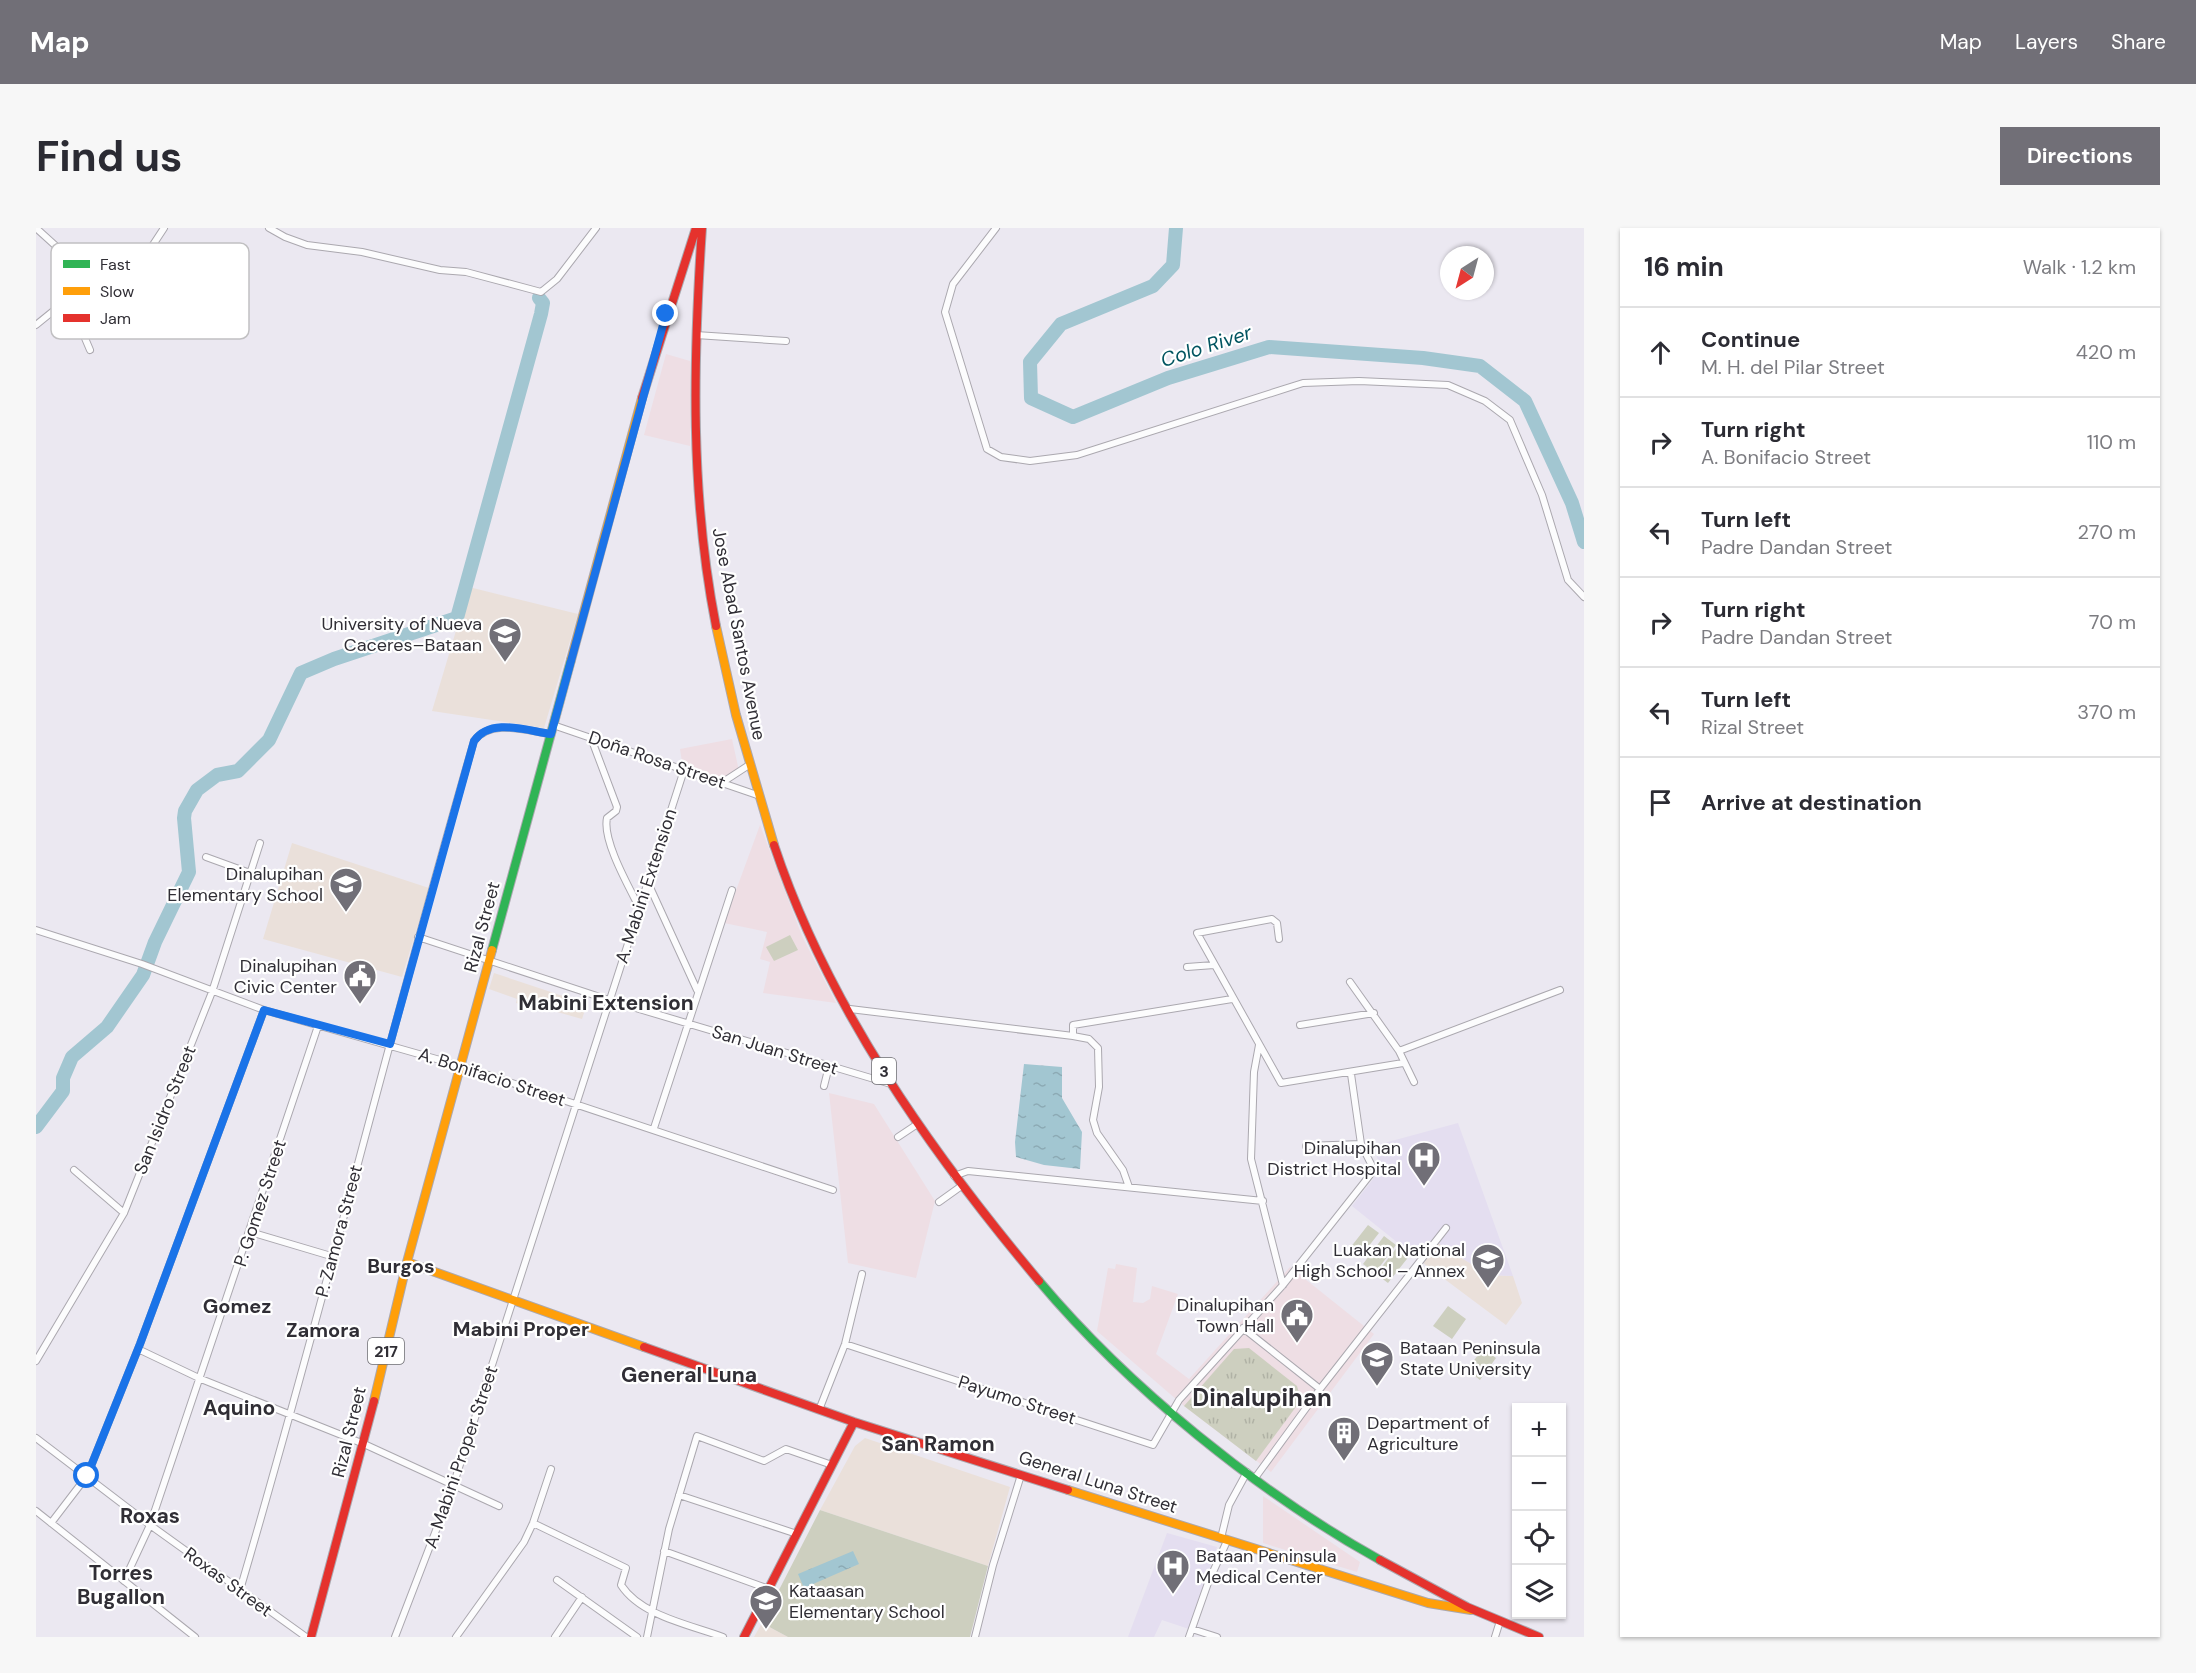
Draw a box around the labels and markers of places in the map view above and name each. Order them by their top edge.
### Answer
place label: University of Nueva Caceres–Bataan [321,612,482,657]
school or university icon: University of Nueva Caceres–Bataan [487,616,523,663]
place label: Dinalupihan Elementary School [167,862,323,907]
school or university icon: Dinalupihan Elementary School [328,866,364,913]
place label: Dinalupihan Civic Center [234,954,337,999]
public building icon: Dinalupihan Civic Center [342,958,378,1005]
place label: Dinalupihan District Hospital [1267,1136,1401,1181]
hospital icon: Dinalupihan District Hospital [1406,1140,1442,1187]
place label: Luakan National High School – Annex [1294,1238,1465,1283]
school or university icon: Luakan National High School – Annex [1470,1242,1506,1289]
place label: Dinalupihan Town Hall [1177,1293,1274,1338]
public building icon: Dinalupihan Town Hall [1279,1297,1315,1344]
place label: Bataan Peninsula State University [1400,1336,1540,1381]
school or university icon: Bataan Peninsula State University [1359,1340,1395,1387]
place label: Department of Agriculture [1367,1411,1490,1456]
building icon: Department of Agriculture [1326,1415,1362,1462]
place label: Bataan Peninsula Medical Center [1196,1544,1336,1589]
hospital icon: Bataan Peninsula Medical Center [1155,1548,1191,1595]
place label: Kataasan Elementary School [789,1579,945,1624]
school or university icon: Kataasan Elementary School [748,1583,784,1630]

